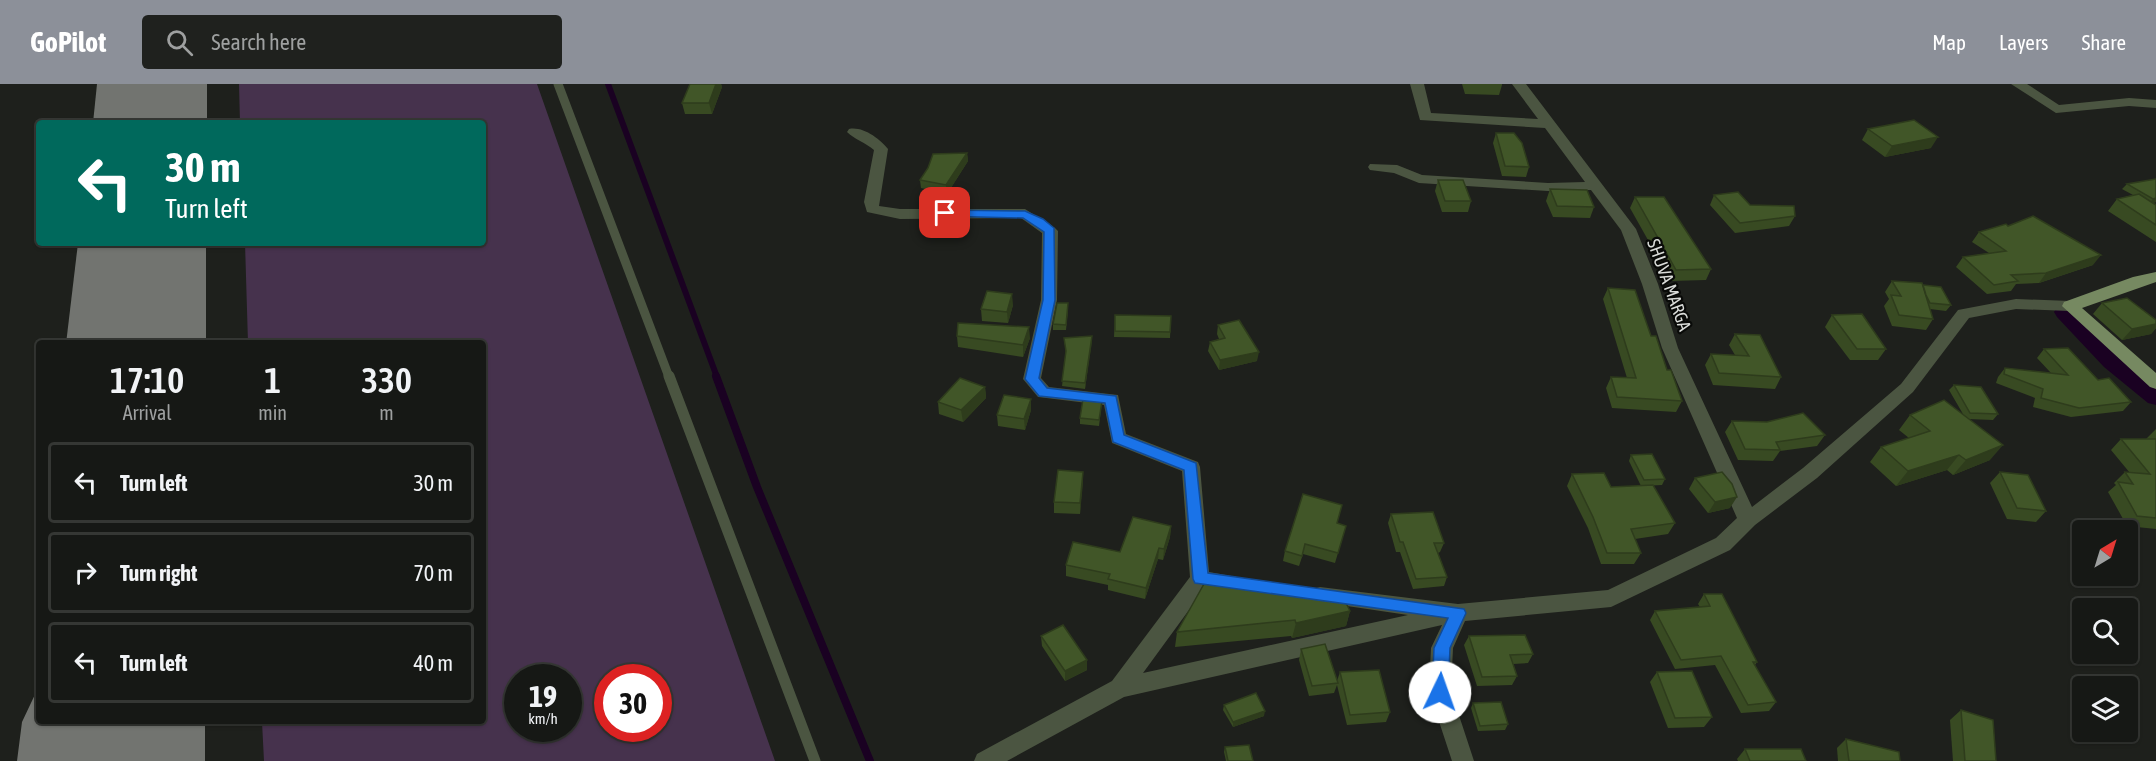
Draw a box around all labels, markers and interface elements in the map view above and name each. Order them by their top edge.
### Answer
search box [142,15,562,69]
text: GoPilot [30,26,106,58]
icon: search [163,26,196,59]
text: Search here [211,29,306,55]
text: Map [1932,30,1966,54]
text: Layers [1999,30,2049,54]
text: Share [2082,30,2126,54]
text: 30 m [165,143,240,191]
icon: left [66,144,144,222]
pin [919,187,970,238]
text: Turn left [165,193,248,224]
icon: arrive [928,196,961,229]
street label: SHUVA MARGA [1643,236,1696,334]
text: 17:10 [110,359,184,401]
text: 1 [264,359,281,401]
text: 330 [361,359,412,401]
text: Arrival [123,401,172,424]
text: min [258,401,287,424]
text: m [379,401,394,424]
icon: left [69,466,102,499]
text: Turn left [120,470,187,496]
text: 30 m [413,470,453,496]
north arrow [2072,520,2138,586]
map controls [2072,520,2138,742]
icon: right [69,556,102,589]
text: Turn right [120,560,197,586]
text: 70 m [413,560,453,586]
button: search [2072,598,2138,664]
icon: left [69,646,102,679]
text: Turn left [120,650,187,676]
text: 40 m [413,650,453,676]
position arrow [1408,660,1472,724]
speed limit sign: 30 [594,664,672,742]
button: layers [2072,676,2138,742]
text: 19 [529,679,557,713]
text: km/h [528,710,558,727]

